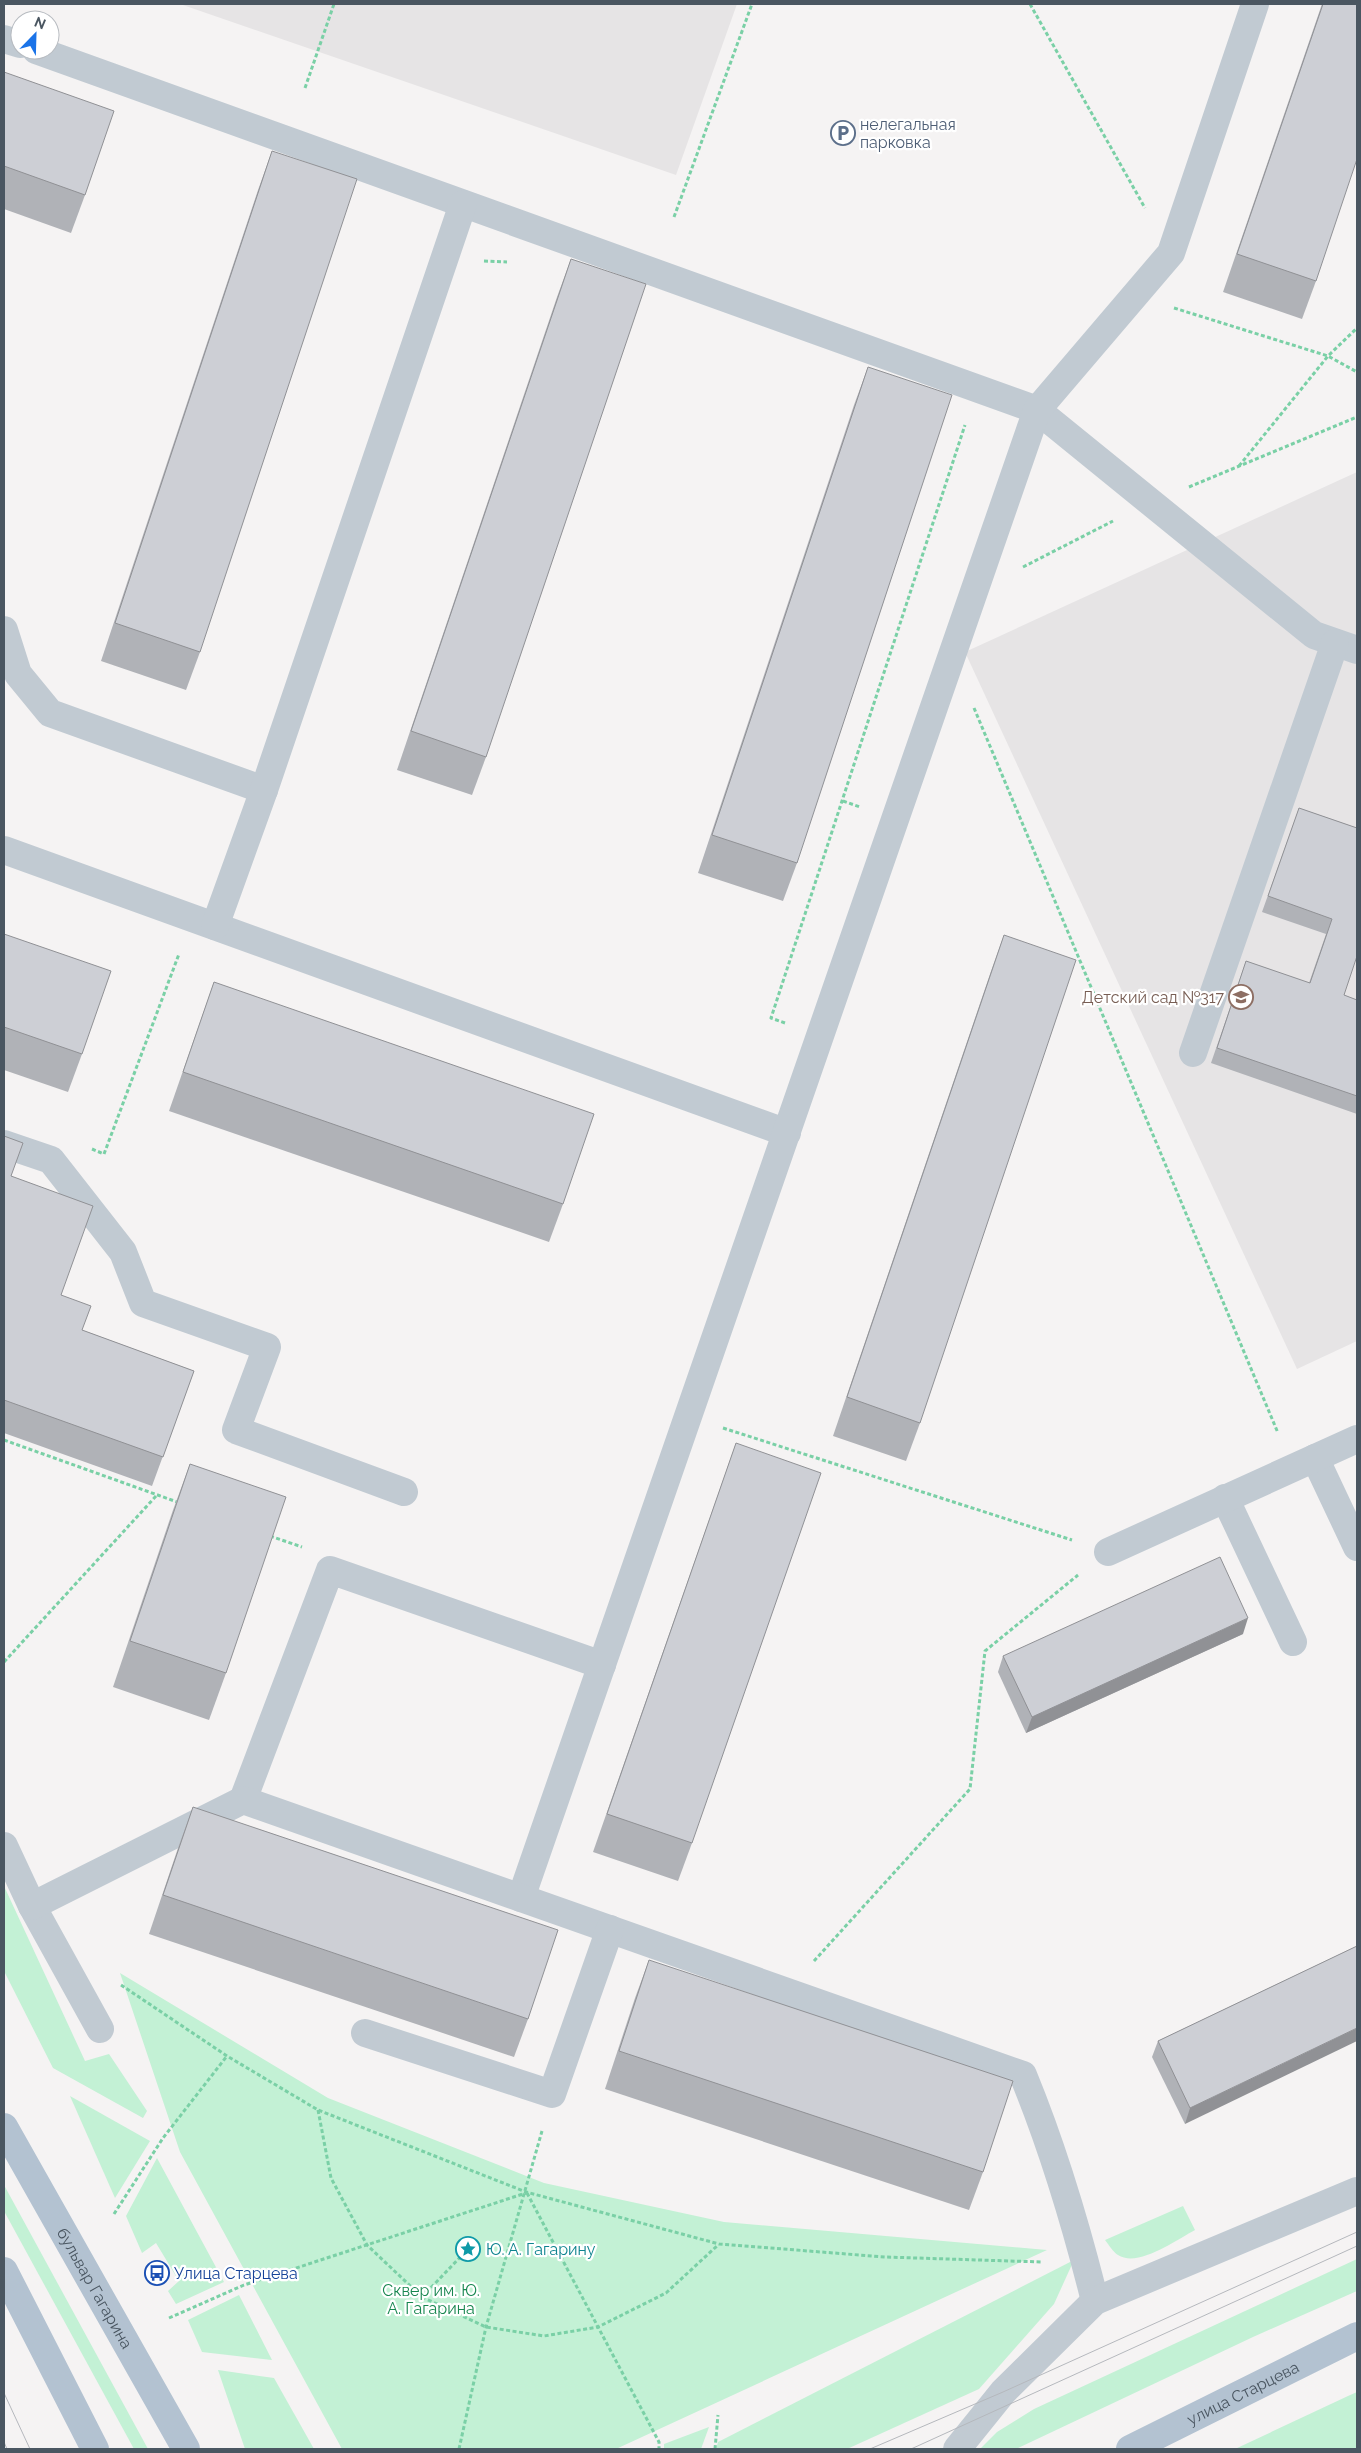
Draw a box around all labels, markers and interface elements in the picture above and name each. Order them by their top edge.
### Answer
north arrow [10,10,60,60]
text: N [32,14,48,32]
place label: нелегальная парковка [860,115,956,152]
parking icon: нелегальная парковка [830,120,856,146]
school or university icon: Детский сад №317 [1228,984,1254,1010]
place label: Детский сад №317 [1082,988,1224,1007]
street label: бульвар Гагарина [53,2224,136,2352]
place icon: Ю. А. Гагарину [455,2236,481,2262]
place label: Ю. А. Гагарину [486,2240,596,2259]
bus stop icon: Улица Старцева [144,2260,170,2286]
place label: Улица Старцева [174,2264,298,2283]
park label: Сквер им. Ю. А. Гагарина [382,2281,480,2318]
street label: улица Старцева [1184,2357,1302,2429]

